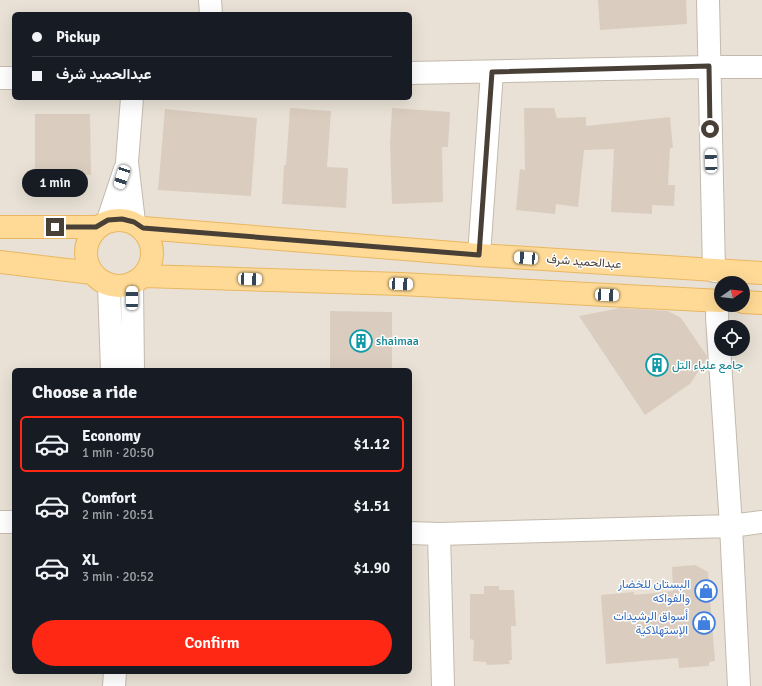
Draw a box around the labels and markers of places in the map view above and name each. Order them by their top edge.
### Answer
building icon: shaimaa [348,328,374,354]
place label: shaimaa [376,334,419,349]
building icon: جامع علياء التل [644,352,670,378]
place label: جامع علياء التل [672,358,743,374]
place label: البستان للخضار والفواكه [617,577,690,606]
shop icon: البستان للخضار والفواكه [693,578,719,604]
place label: أسواق الرشيدات الإستهلاكية [613,609,688,638]
shop icon: أسواق الرشيدات الإستهلاكية [691,610,717,636]

